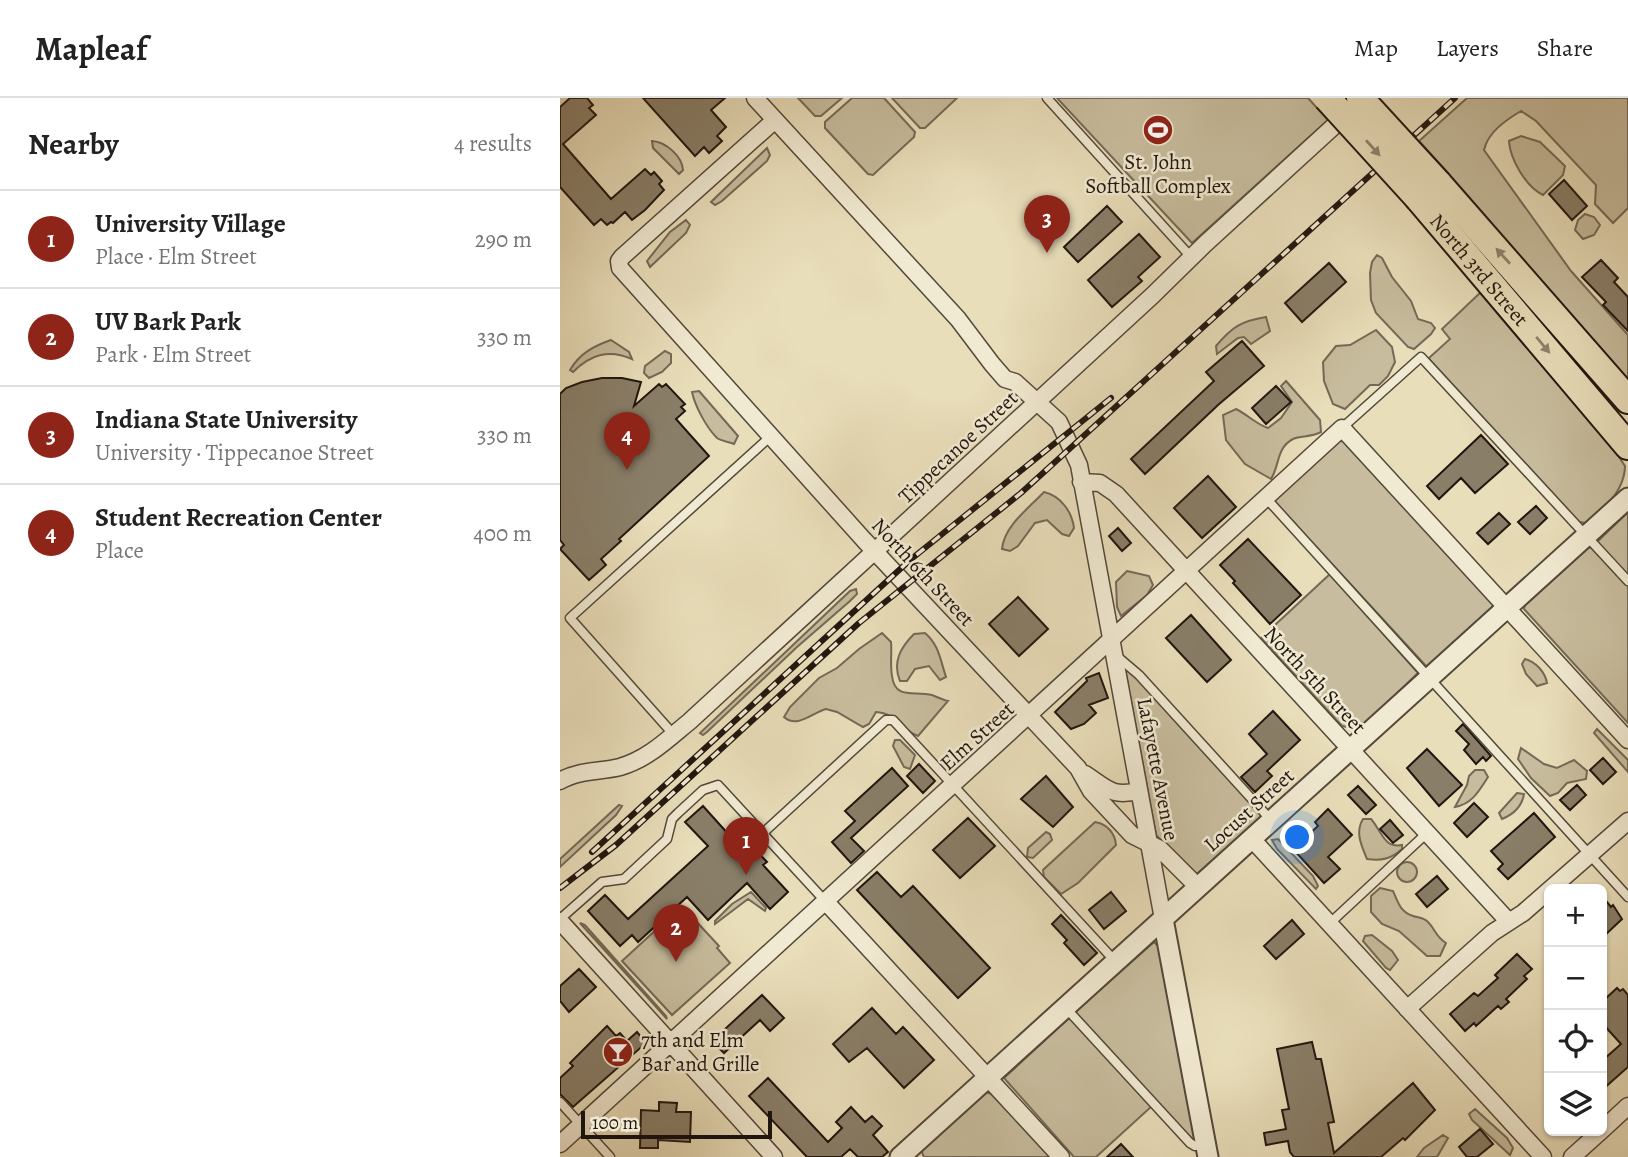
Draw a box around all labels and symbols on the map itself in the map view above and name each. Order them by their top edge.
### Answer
sports icon: St. John Softball Complex [1141,113,1175,147]
one-way arrow [1365,140,1380,157]
place label: St. John Softball Complex [1085,148,1231,200]
pin: 3 [1024,195,1070,253]
street label: North 3rd Street [1423,208,1535,332]
one-way arrow [1495,247,1511,265]
one-way arrow [1535,336,1550,353]
street label: Tippecanoe Street [892,384,1024,510]
pin: 4 [604,412,650,470]
street label: North 6th Street [865,512,981,632]
street label: North 5th Street [1258,620,1372,740]
street label: Elm Street [934,695,1020,777]
street label: Lafayette Avenue [1130,695,1186,843]
street label: Locust Street [1198,762,1300,858]
pin: 1 [723,817,769,875]
your location [1280,820,1314,854]
pin: 2 [653,904,699,962]
place label: 7th and Elm Bar and Grille [641,1026,759,1078]
bar icon: 7th and Elm Bar and Grille [601,1035,635,1069]
scale bar [581,1108,772,1140]

